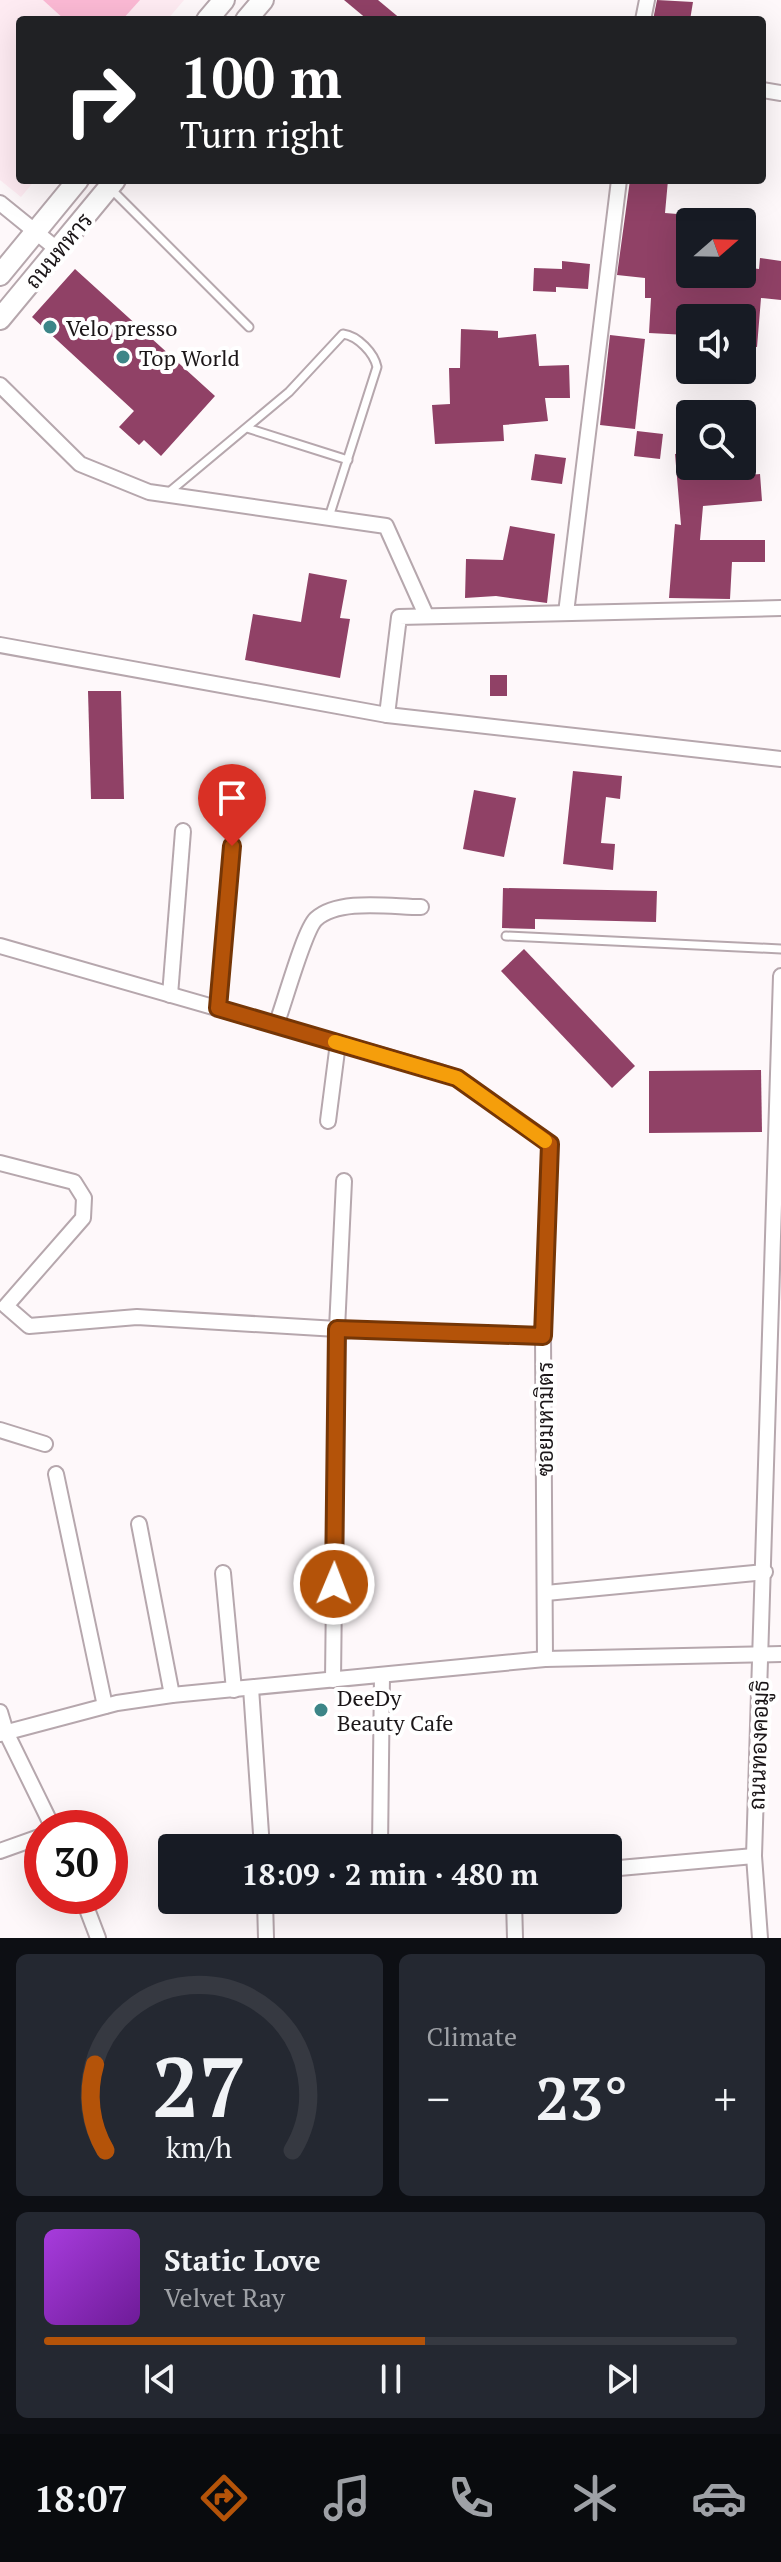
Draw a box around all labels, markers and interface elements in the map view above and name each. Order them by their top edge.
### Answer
text: 100 m [180,40,342,114]
icon: right [48,48,152,152]
text: Turn right [180,111,344,158]
street label: ถนนทหาร [18,206,98,294]
north arrow [676,208,756,288]
map controls [676,208,756,480]
button: sound [676,304,756,384]
place label: Velo presso [66,313,177,342]
marker: Velo presso [41,318,59,336]
place label: Top World [139,343,240,372]
marker: Top World [114,348,132,366]
button: search [676,400,756,480]
pin [198,764,266,846]
icon: arrive [210,776,254,820]
street label: ซอยมหามิตร [530,1362,559,1476]
position arrow [292,1542,376,1626]
street label: ถนนทองคอมูธิ [741,1680,777,1810]
place label: DeeDy Beauty Cafe [337,1683,453,1737]
marker: DeeDy Beauty Cafe [312,1701,330,1719]
speed limit sign: 30 [24,1810,128,1914]
text: 18:09 · 2 min · 480 m [242,1854,538,1894]
text: Climate [427,2019,517,2053]
text: 27 [152,2031,246,2141]
text: 23° [535,2058,628,2137]
text: − [427,2069,450,2128]
text: + [714,2069,737,2128]
text: km/h [166,2128,232,2166]
text: Static Love [164,2240,321,2280]
text: Velvet Ray [164,2280,285,2314]
icon: previous [138,2357,182,2401]
icon: pause [369,2357,413,2401]
icon: next [600,2357,644,2401]
icon: directions [196,2470,252,2526]
icon: music [319,2470,375,2526]
icon: phone [443,2470,499,2526]
icon: climate [567,2470,623,2526]
icon: car [691,2470,747,2526]
text: 18:07 [34,2475,128,2522]

